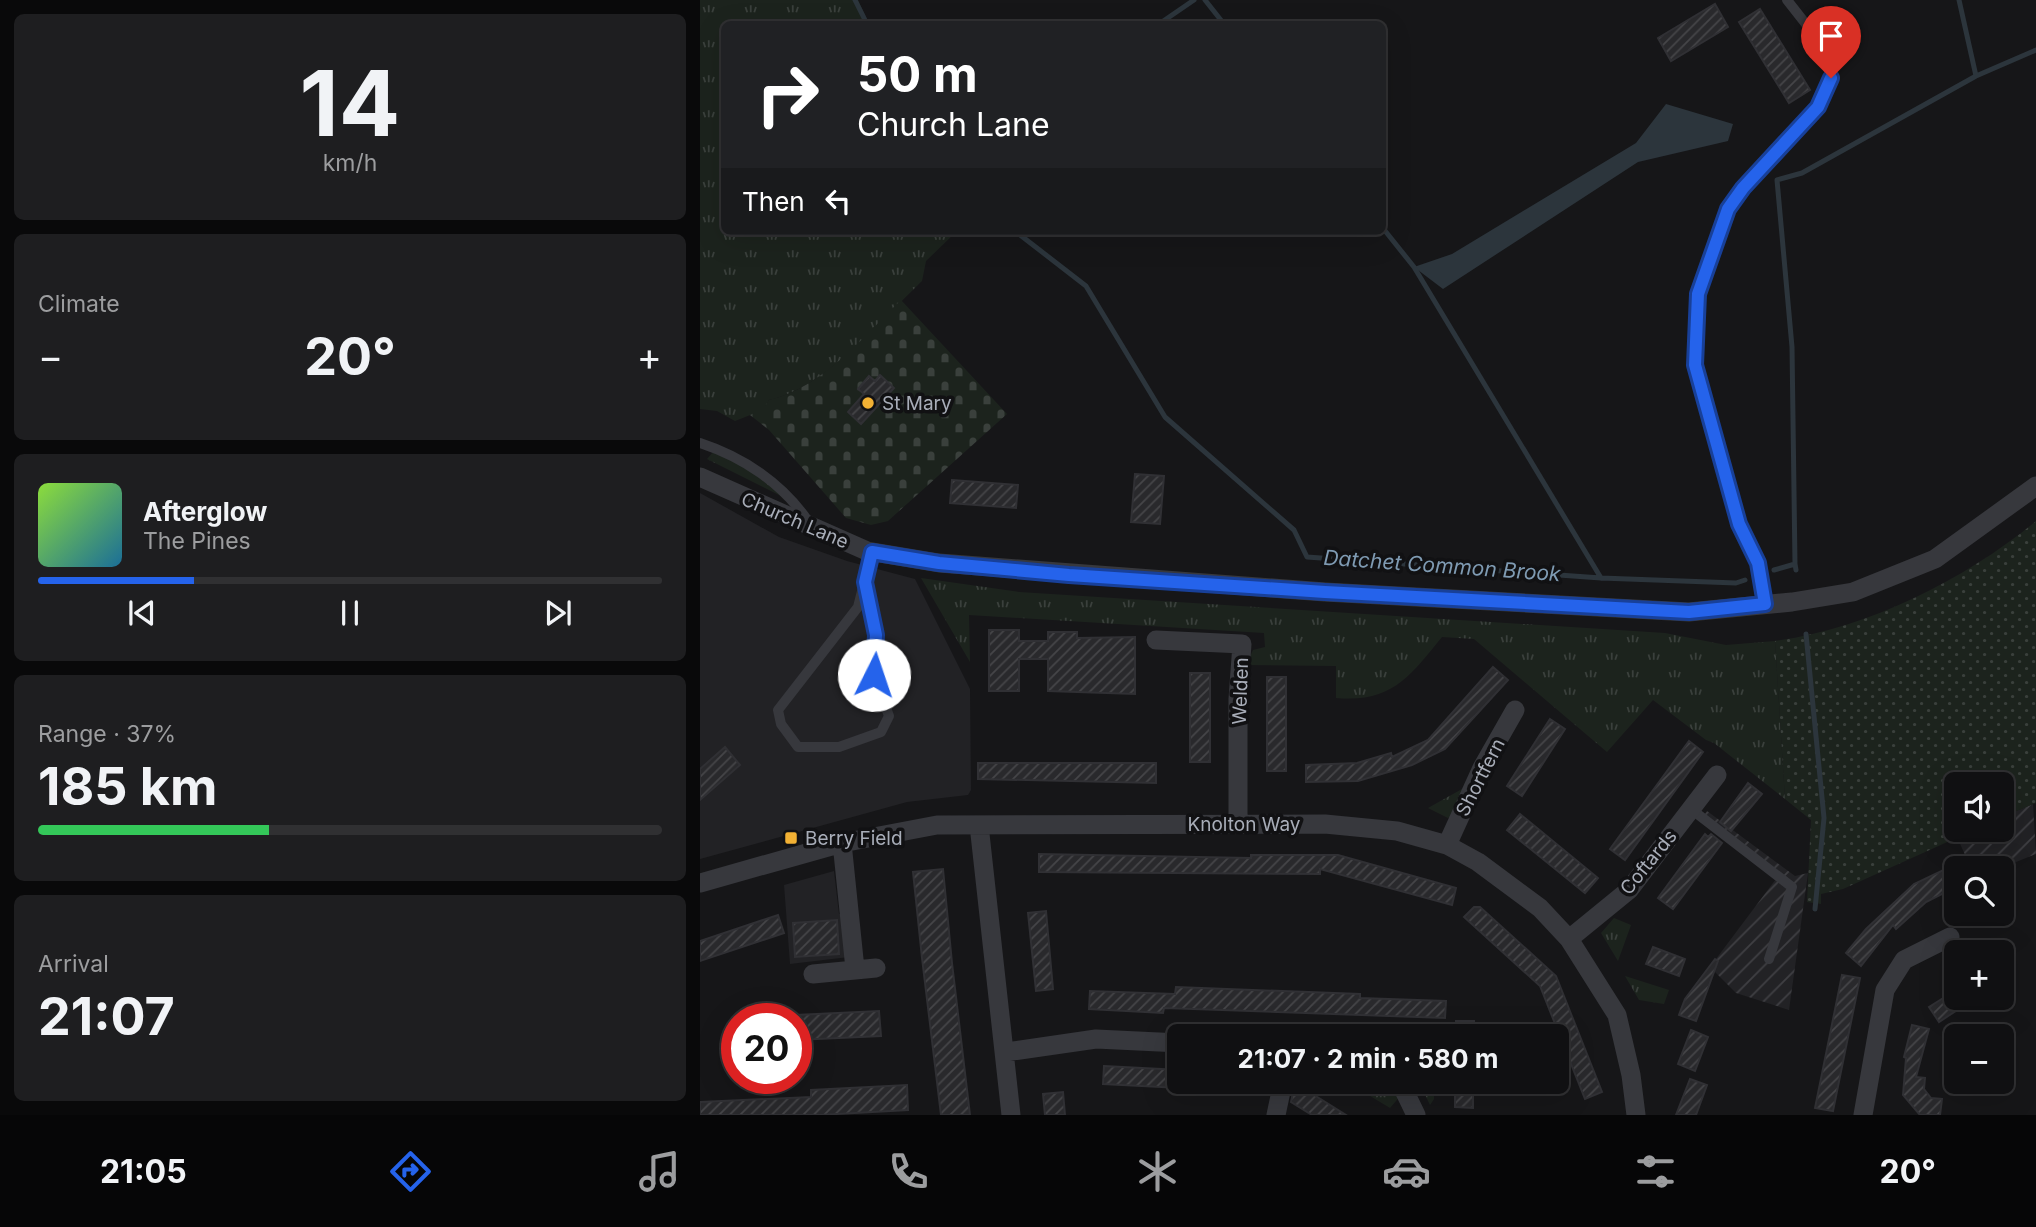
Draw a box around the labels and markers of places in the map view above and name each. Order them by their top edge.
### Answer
pin [1801,6,1861,78]
place label: St Mary [882,392,952,415]
marker: St Mary [860,395,876,411]
place label: Berry Field [805,827,903,850]
marker: Berry Field [783,830,799,846]

